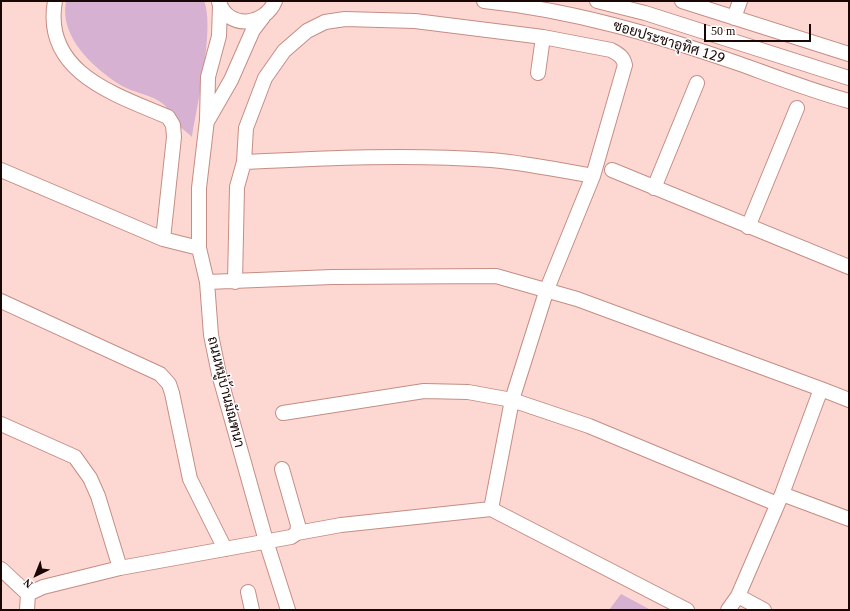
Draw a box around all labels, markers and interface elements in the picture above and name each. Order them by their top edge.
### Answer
scale bar [706,16,813,42]
street label: ซอยประชาอุทิศ 129 [611,17,727,67]
text: 50 m [711,24,735,38]
street label: ถนนหมู่บ้านมัณฑนา [204,335,248,449]
north arrow [16,555,56,595]
text: N [21,577,35,591]

